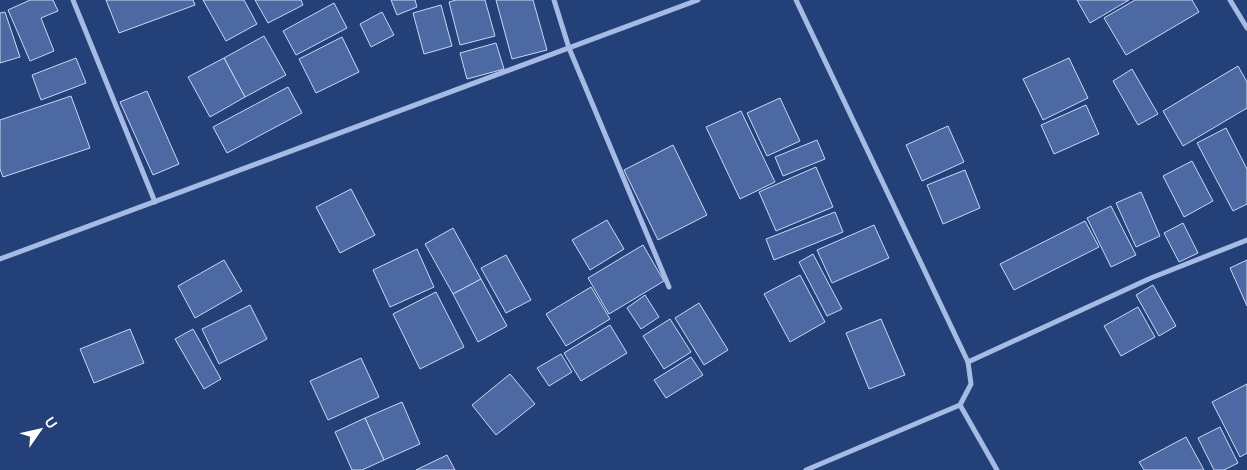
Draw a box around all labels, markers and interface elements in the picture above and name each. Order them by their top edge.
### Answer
north arrow [15,405,65,455]
text: U [41,413,61,432]

